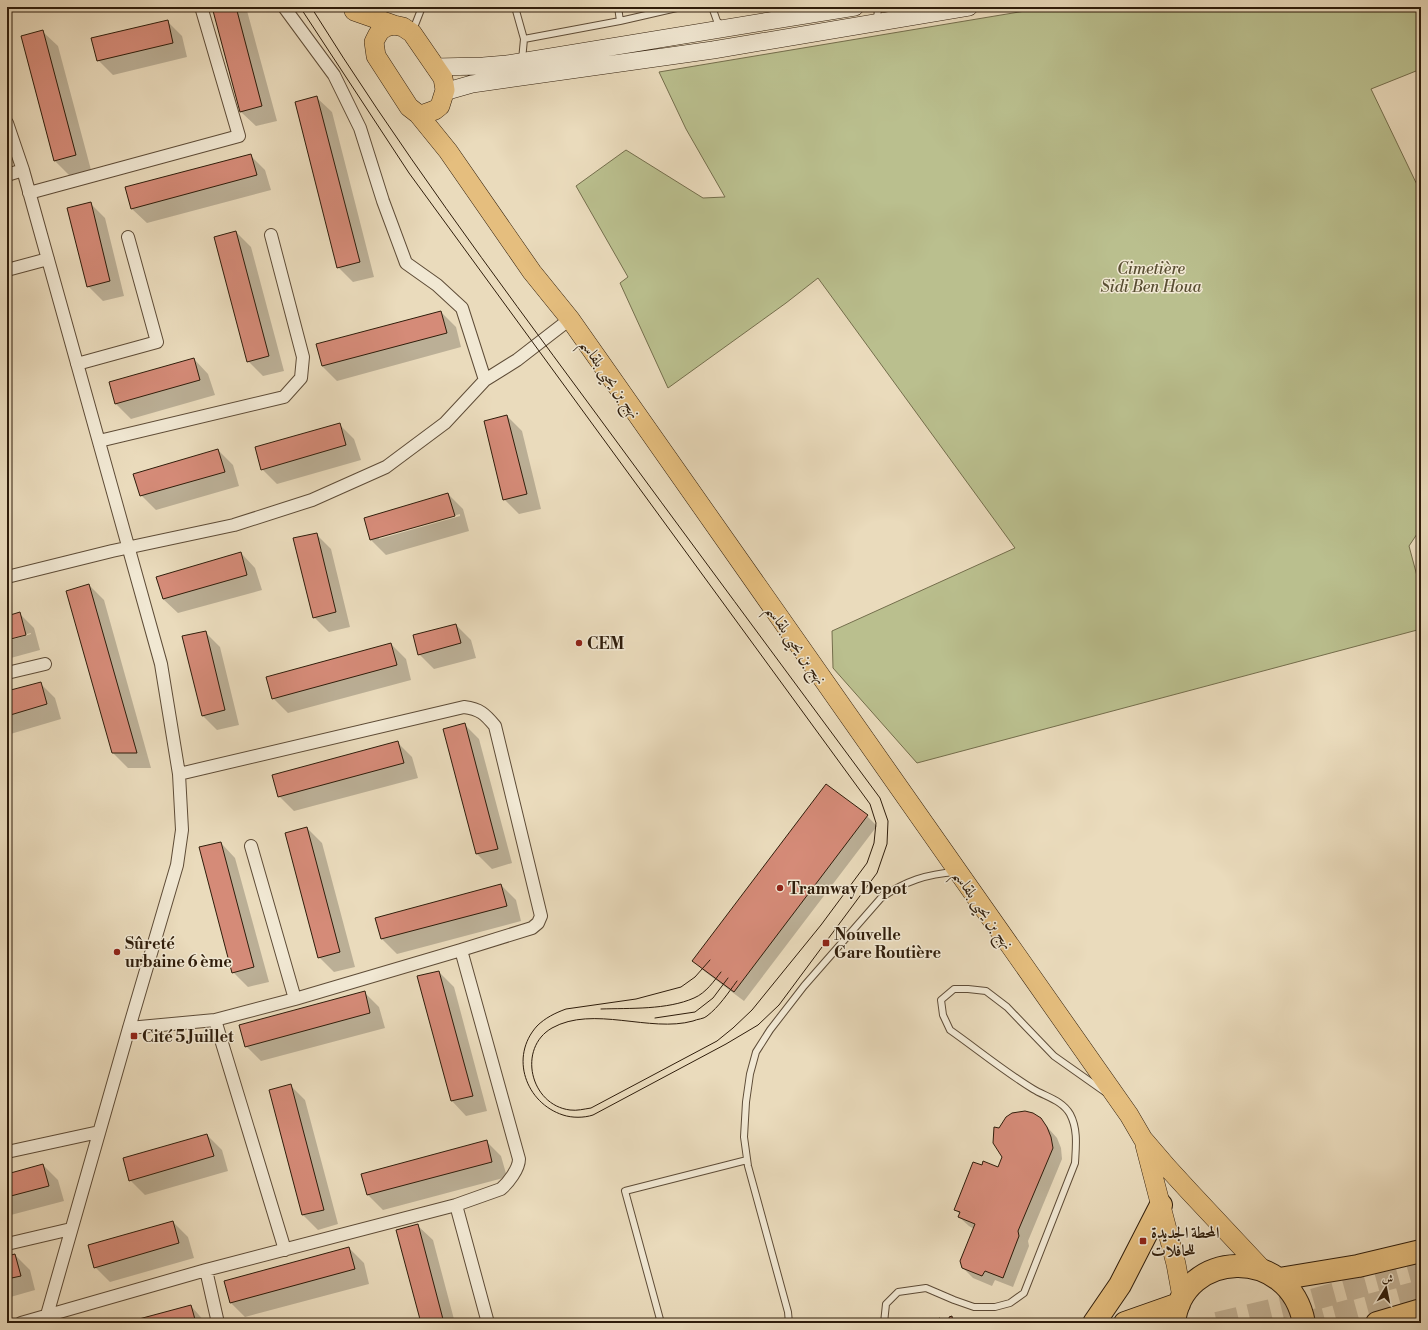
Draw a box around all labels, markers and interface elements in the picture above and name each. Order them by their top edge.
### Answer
park label: Cimetière Sidi Ben Houa [1101,259,1202,297]
street label: نهج بن يحيى بلقاسم [570,335,645,426]
street label: نهج بن يحيى بلقاسم [756,601,831,692]
place label: CEM [587,634,625,654]
marker: CEM [574,638,584,648]
street label: نهج بن يحيى بلقاسم [943,866,1018,957]
place label: Tramway Depot [788,879,907,899]
marker: Tramway Depot [775,883,785,893]
place label: Nouvelle Gare Routière [834,925,942,963]
place label: Sûreté urbaine 6 ème [125,934,232,972]
marker: Nouvelle Gare Routière [821,938,831,948]
marker: Sûreté urbaine 6 ème [112,947,122,957]
place label: Cité 5 Juillet [142,1027,234,1047]
marker: Cité 5 Juillet [129,1031,139,1041]
place label: المحطة الجديدة للحافلات [1151,1223,1219,1261]
marker: المحطة الجديدة للحافلات [1138,1236,1148,1246]
north arrow [1366,1268,1406,1308]
text: ش [1381,1271,1394,1287]

